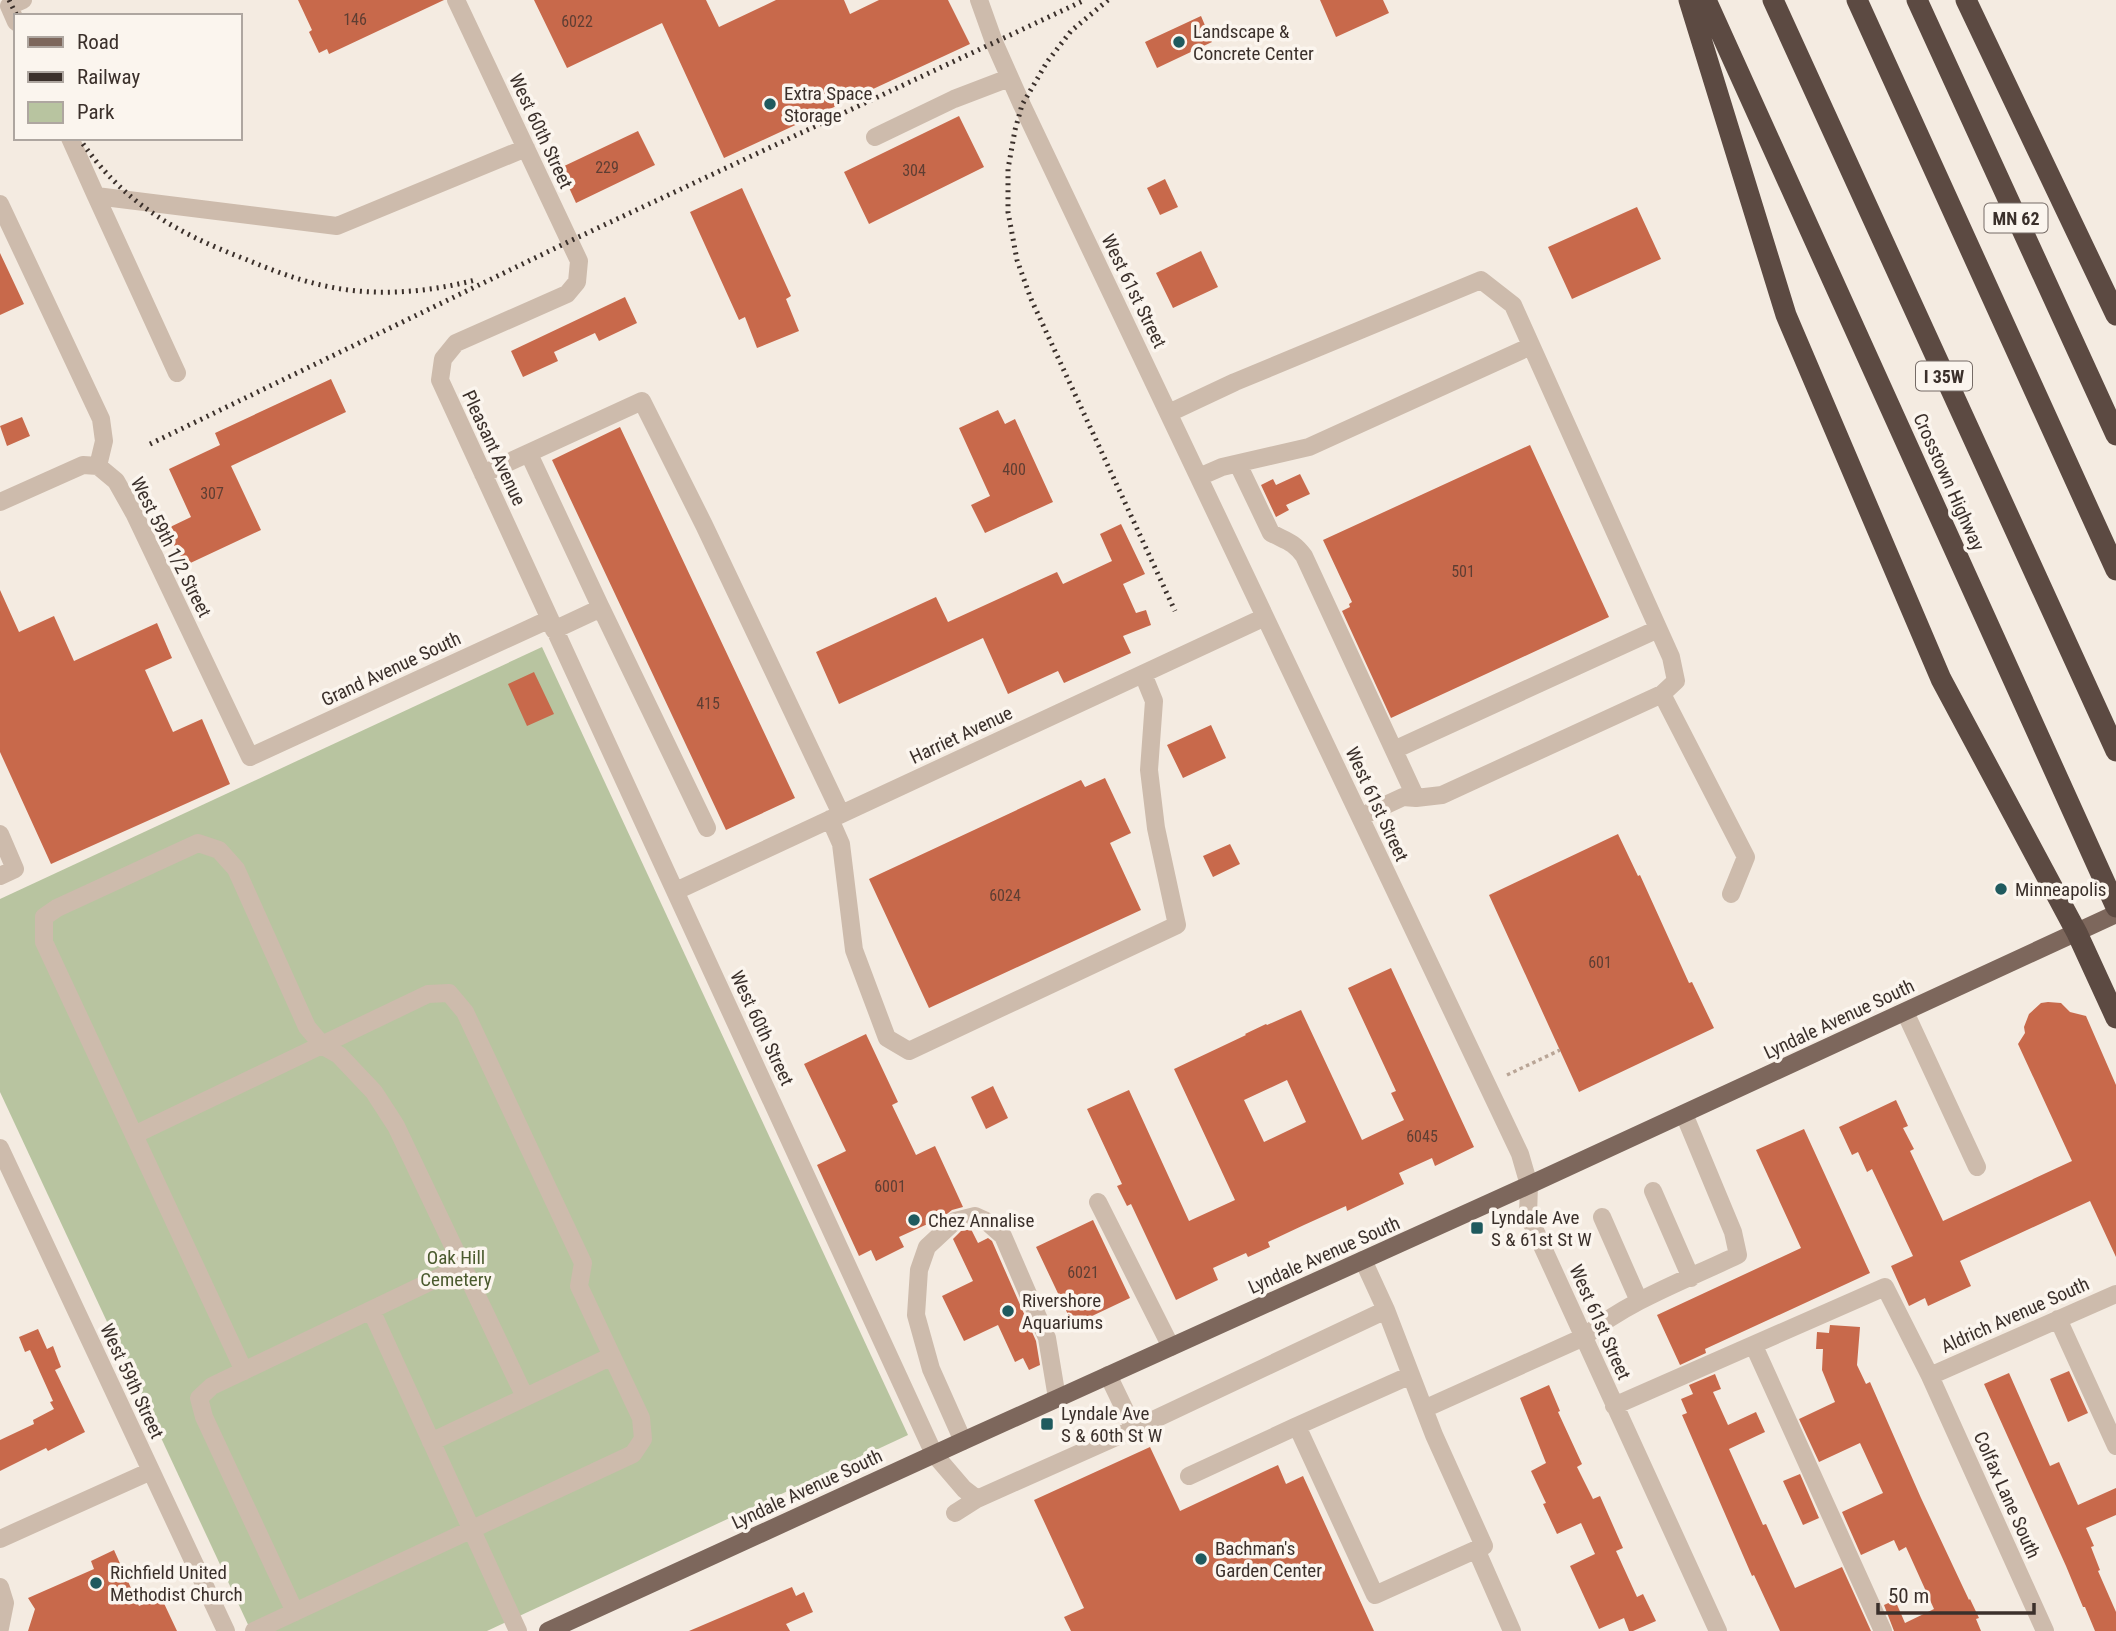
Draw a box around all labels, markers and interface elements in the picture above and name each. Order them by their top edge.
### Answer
house number: 146 [343,10,367,29]
house number: 6022 [561,12,593,31]
legend [14,14,242,140]
place label: Landscape & Concrete Center [1193,20,1314,65]
text: Road [77,30,119,54]
marker: Landscape & Concrete Center [1171,34,1187,50]
text: Railway [77,65,140,89]
street label: West 60th Street [504,70,578,192]
place label: Extra Space Storage [784,82,872,127]
marker: Extra Space Storage [762,96,778,112]
text: Park [77,100,115,124]
house number: 229 [595,158,619,177]
house number: 304 [902,161,926,180]
road number: MN 62 [1984,204,2048,232]
street label: West 61st Street [1097,230,1171,352]
road number: I 35W [1916,362,1972,390]
street label: Pleasant Avenue [457,387,531,509]
street label: Crosstown Highway [1908,410,1990,554]
house number: 400 [1002,460,1026,479]
street label: West 59th 1/2 Street [126,473,216,621]
house number: 307 [200,484,224,503]
house number: 501 [1451,562,1475,581]
street label: Grand Avenue South [318,627,464,711]
house number: 415 [696,694,720,713]
street label: Harriet Avenue [906,701,1016,769]
street label: West 61st Street [1340,743,1414,865]
place label: Minneapolis [2015,878,2106,901]
marker: Minneapolis [1993,881,2009,897]
house number: 6024 [989,886,1021,905]
house number: 601 [1588,953,1612,972]
street label: West 60th Street [725,967,799,1089]
street label: Lyndale Avenue South [1760,974,1918,1064]
house number: 6045 [1406,1127,1438,1146]
house number: 6001 [874,1177,906,1196]
place label: Lyndale Ave S & 61st St W [1491,1206,1592,1251]
place label: Chez Annalise [928,1209,1034,1232]
street label: Lyndale Avenue South [1245,1211,1403,1299]
marker: Chez Annalise [906,1212,922,1228]
marker: Lyndale Ave S & 61st St W [1469,1220,1485,1236]
park label: Oak Hill Cemetery [420,1246,492,1291]
street label: West 61st Street [1564,1261,1636,1383]
house number: 6021 [1067,1263,1099,1282]
street label: Aldrich Avenue South [1937,1272,2093,1358]
place label: Rivershore Aquariums [1022,1289,1103,1334]
marker: Rivershore Aquariums [1000,1303,1016,1319]
street label: West 59th Street [95,1320,169,1442]
place label: Lyndale Ave S & 60th St W [1061,1402,1162,1447]
marker: Lyndale Ave S & 60th St W [1039,1416,1055,1432]
street label: Colfax Lane South [1969,1428,2045,1562]
street label: Lyndale Avenue South [728,1444,886,1534]
place label: Bachman's Garden Center [1215,1537,1322,1582]
marker: Bachman's Garden Center [1193,1551,1209,1567]
place label: Richfield United Methodist Church [110,1561,243,1606]
scale bar [1878,1572,2034,1616]
marker: Richfield United Methodist Church [88,1575,104,1591]
text: 50 m [1888,1584,1929,1608]

